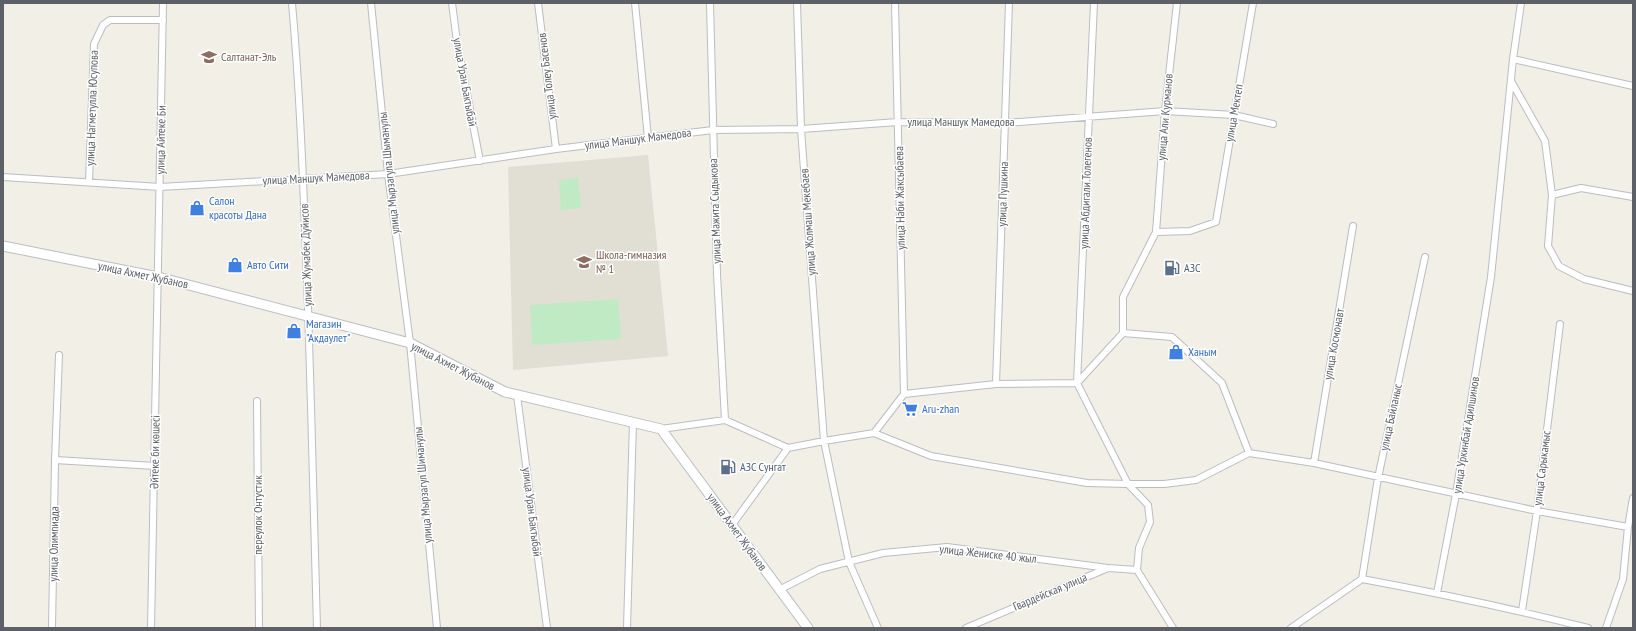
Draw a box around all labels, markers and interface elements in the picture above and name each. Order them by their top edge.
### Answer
street label: улица Толеу Басенов [534,32,559,120]
street label: улица Уран Бактыбай [450,36,481,127]
school or university icon: Салтанат-Эль [200,48,218,66]
place label: Салтанат-Эль [221,49,277,64]
street label: улица Нагметулла Юсупова [82,50,101,166]
street label: улица Али Курманов [1153,73,1176,161]
street label: улица Мектеп [1221,83,1246,143]
street label: улица Айтеке Би [152,105,169,175]
street label: улица Мырзагула Шыманулы [375,111,402,235]
street label: улица Маншук Мамедова [907,114,1015,129]
street label: улица Маншук Мамедова [584,125,692,152]
street label: улица Абдигали Толегенов [1076,137,1095,249]
street label: улица Наби Жаксыбаева [891,146,908,250]
street label: улица Мажита Сыдыкова [705,158,724,264]
street label: улица Пушкина [994,161,1011,227]
street label: улица Маншук Мамедова [262,167,370,188]
street label: улица Жолмаш Мекебаев [796,168,819,276]
place label: Салон красоты Дана [209,193,267,222]
shop icon: Салон красоты Дана [188,199,206,217]
street label: улица Жумабек Дуйисов [296,203,315,307]
place label: Школа-гимназия № 1 [596,247,667,276]
school or university icon: Школа-гимназия № 1 [575,253,593,271]
shop icon: Авто Сити [226,256,244,274]
place label: Авто Сити [247,257,289,272]
street label: улица Ахмет Жубанов [97,258,190,291]
fuel station icon: АЗС [1163,259,1181,277]
place label: АЗС [1184,260,1201,275]
street label: улица Космонавт [1320,307,1347,381]
place label: Магазин "Акдаулет" [306,316,350,345]
shop icon: Магазин "Акдаулет" [285,322,303,340]
street label: улица Ахмет Жубанов [409,338,498,393]
shop icon: Ханым [1167,343,1185,361]
place label: Ханым [1188,344,1217,359]
street label: улица Уркинбай Адилшинов [1449,375,1482,494]
street label: улица Байланыс [1376,381,1405,452]
supermarket icon: Aru-zhan [901,400,919,418]
place label: Aru-zhan [922,401,959,416]
street label: Әйтеке би көшесі [146,415,163,489]
street label: улица Мырзагул Шиманулы [410,426,435,544]
street label: улица Сарыкамыс [1529,429,1554,506]
fuel station icon: АЗС Сунгат [719,458,737,476]
place label: АЗС Сунгат [740,459,786,474]
street label: улица Уран Бактыбай [520,466,545,557]
street label: переулок Онтустик [250,475,265,555]
street label: улица Ахмет Жубанов [704,490,771,573]
street label: улица Олимпиада [45,506,62,582]
street label: улица Жениске 40 жыл [939,541,1037,566]
street label: Гвардейская улица [1011,569,1089,614]

